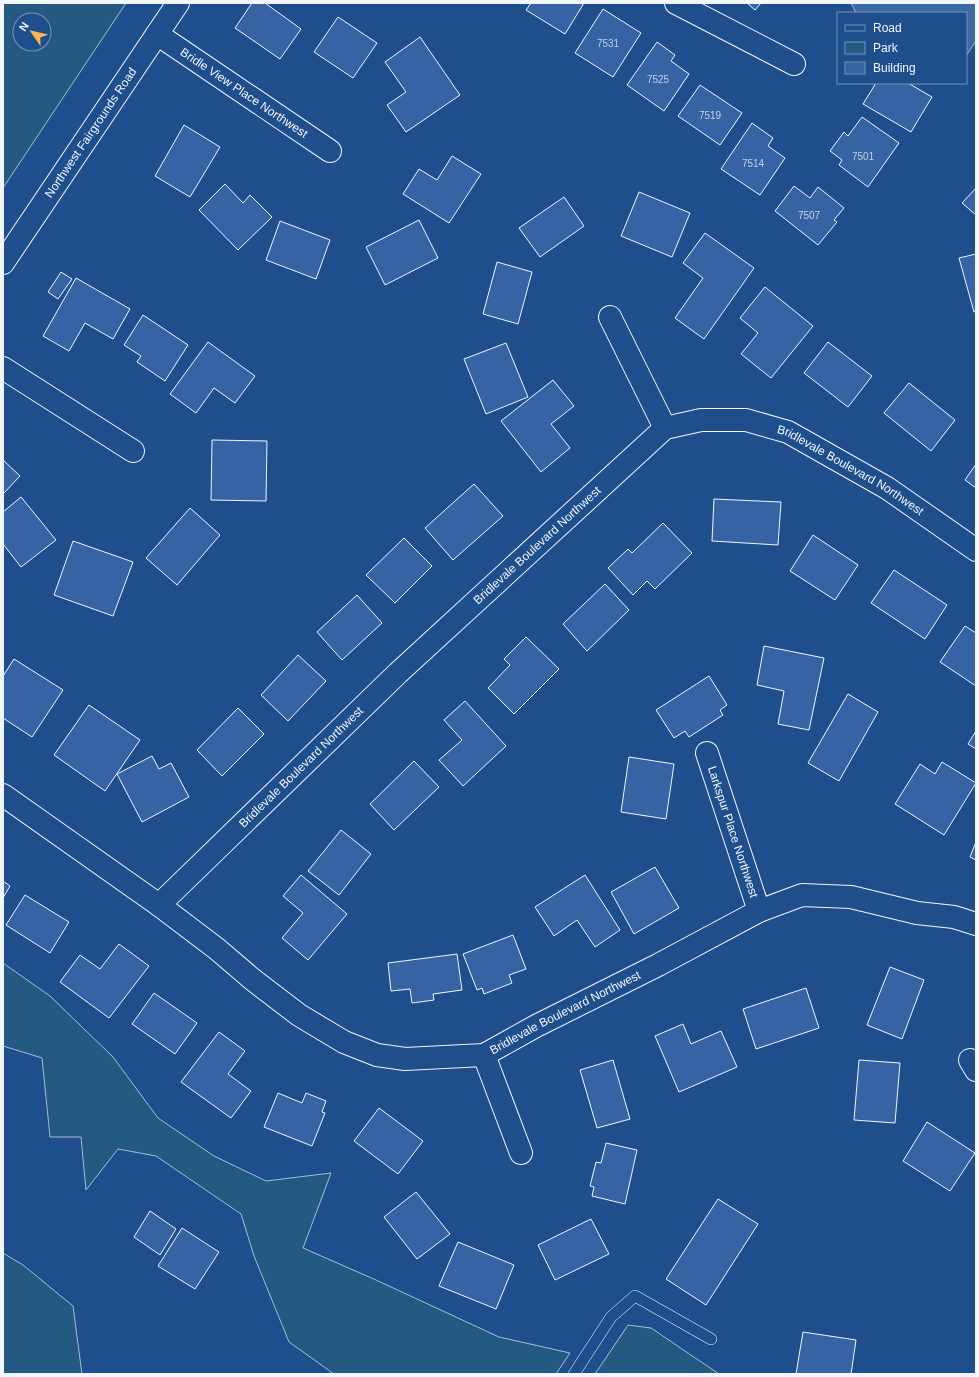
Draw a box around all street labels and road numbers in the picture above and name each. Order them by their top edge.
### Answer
street label: Bridle View Place Northwest [178,45,311,141]
street label: Northwest Fairgrounds Road [42,65,139,200]
street label: Bridlevale Boulevard Northwest [776,422,927,519]
street label: Bridlevale Boulevard Northwest [471,483,604,607]
street label: Bridlevale Boulevard Northwest [236,703,367,831]
street label: Larkspur Place Northwest [705,764,761,900]
street label: Bridlevale Boulevard Northwest [487,968,643,1057]

